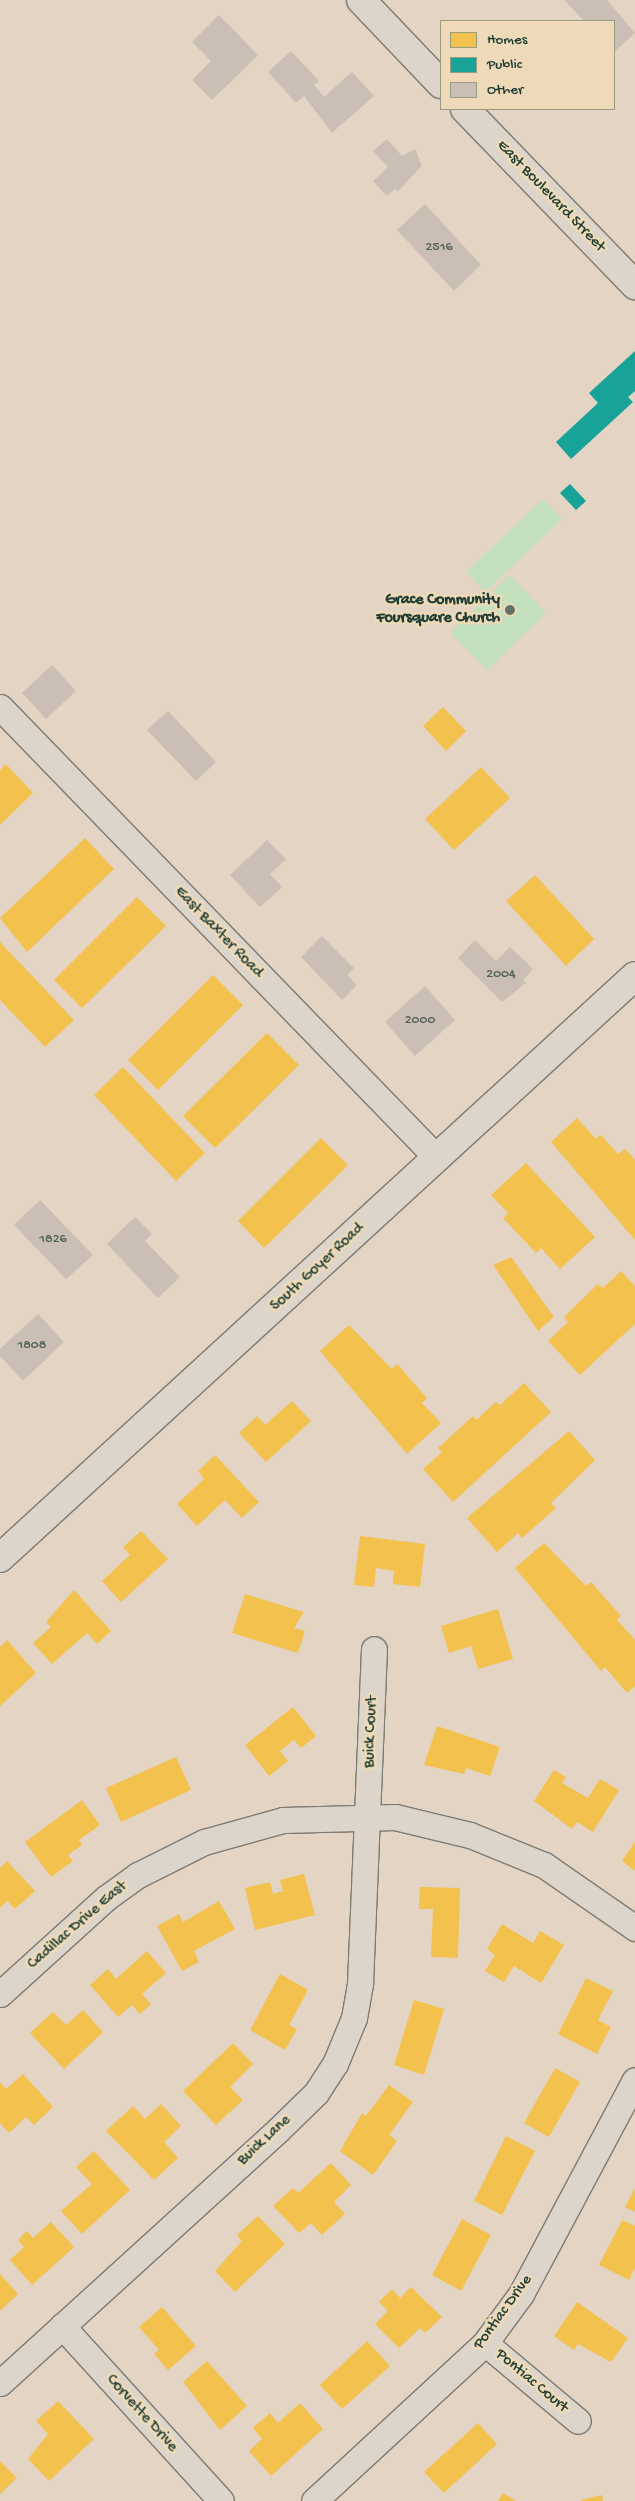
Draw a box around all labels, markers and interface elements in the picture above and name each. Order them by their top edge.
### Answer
legend [440,20,615,110]
text: Homes [487,31,527,49]
text: Public [487,56,522,74]
text: Other [487,81,523,99]
street label: East Boulevard Street [492,137,608,257]
house number: 2516 [426,240,452,256]
place label: Grace Community Foursquare Church [376,591,500,629]
marker: Grace Community Foursquare Church [504,604,516,616]
street label: East Baxter Road [170,883,266,983]
house number: 2004 [486,967,516,983]
house number: 2000 [405,1013,435,1029]
street label: South Goyer Road [267,1220,369,1316]
house number: 1826 [39,1232,67,1248]
house number: 1808 [18,1338,46,1354]
street label: Buick Court [361,1696,383,1768]
street label: Cadillac Drive East [24,1878,132,1974]
street label: Buick Lane [234,2111,296,2171]
street label: Pontiac Drive [470,2272,538,2354]
street label: Pontiac Court [491,2346,571,2418]
street label: Corvette Drive [101,2371,181,2457]

